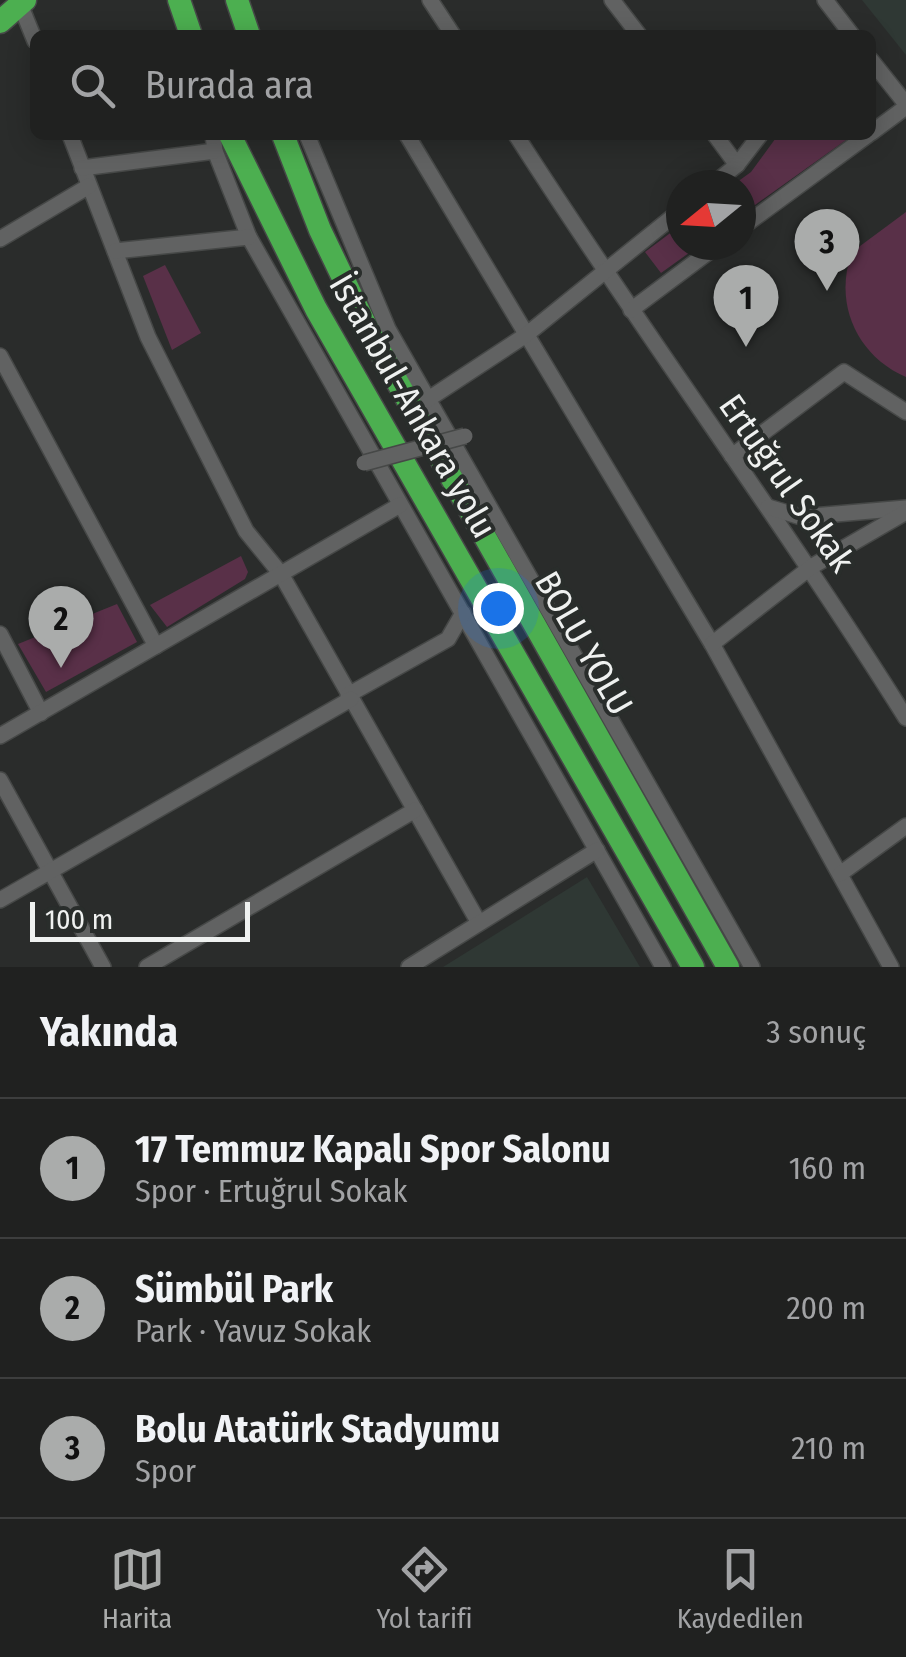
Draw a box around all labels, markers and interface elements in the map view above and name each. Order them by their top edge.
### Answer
search box [30,30,876,140]
icon: search [65,58,120,113]
text: Burada ara [145,62,314,108]
north arrow [666,170,756,260]
pin: 3 [794,208,860,291]
pin: 1 [714,264,778,347]
street label: İstanbul-Ankara yolu [321,267,505,545]
street label: Ertuğrul Sokak [710,386,864,581]
street label: BOLU YOLU [526,564,642,722]
your location [473,583,524,634]
pin: 2 [28,586,94,668]
scale bar [30,897,250,941]
text: 100 m [45,903,113,936]
text: Yakında [40,1007,178,1057]
text: 3 sonuç [766,1013,866,1051]
text: 17 Temmuz Kapalı Spor Salonu [135,1126,611,1172]
text: 1 [66,1149,79,1187]
text: 160 m [789,1149,866,1187]
text: Spor · Ertuğrul Sokak [135,1172,407,1210]
text: Sümbül Park [135,1266,333,1312]
text: 2 [65,1289,80,1327]
text: 200 m [786,1289,866,1327]
text: Park · Yavuz Sokak [135,1312,371,1350]
text: Bolu Atatürk Stadyumu [135,1406,500,1452]
text: 3 [65,1429,80,1467]
text: 210 m [791,1429,866,1467]
text: Spor [135,1452,196,1490]
tab: Harita [102,1542,172,1635]
tab: Yol tarifi [377,1542,473,1635]
tab: Kaydedilen [677,1542,804,1635]

